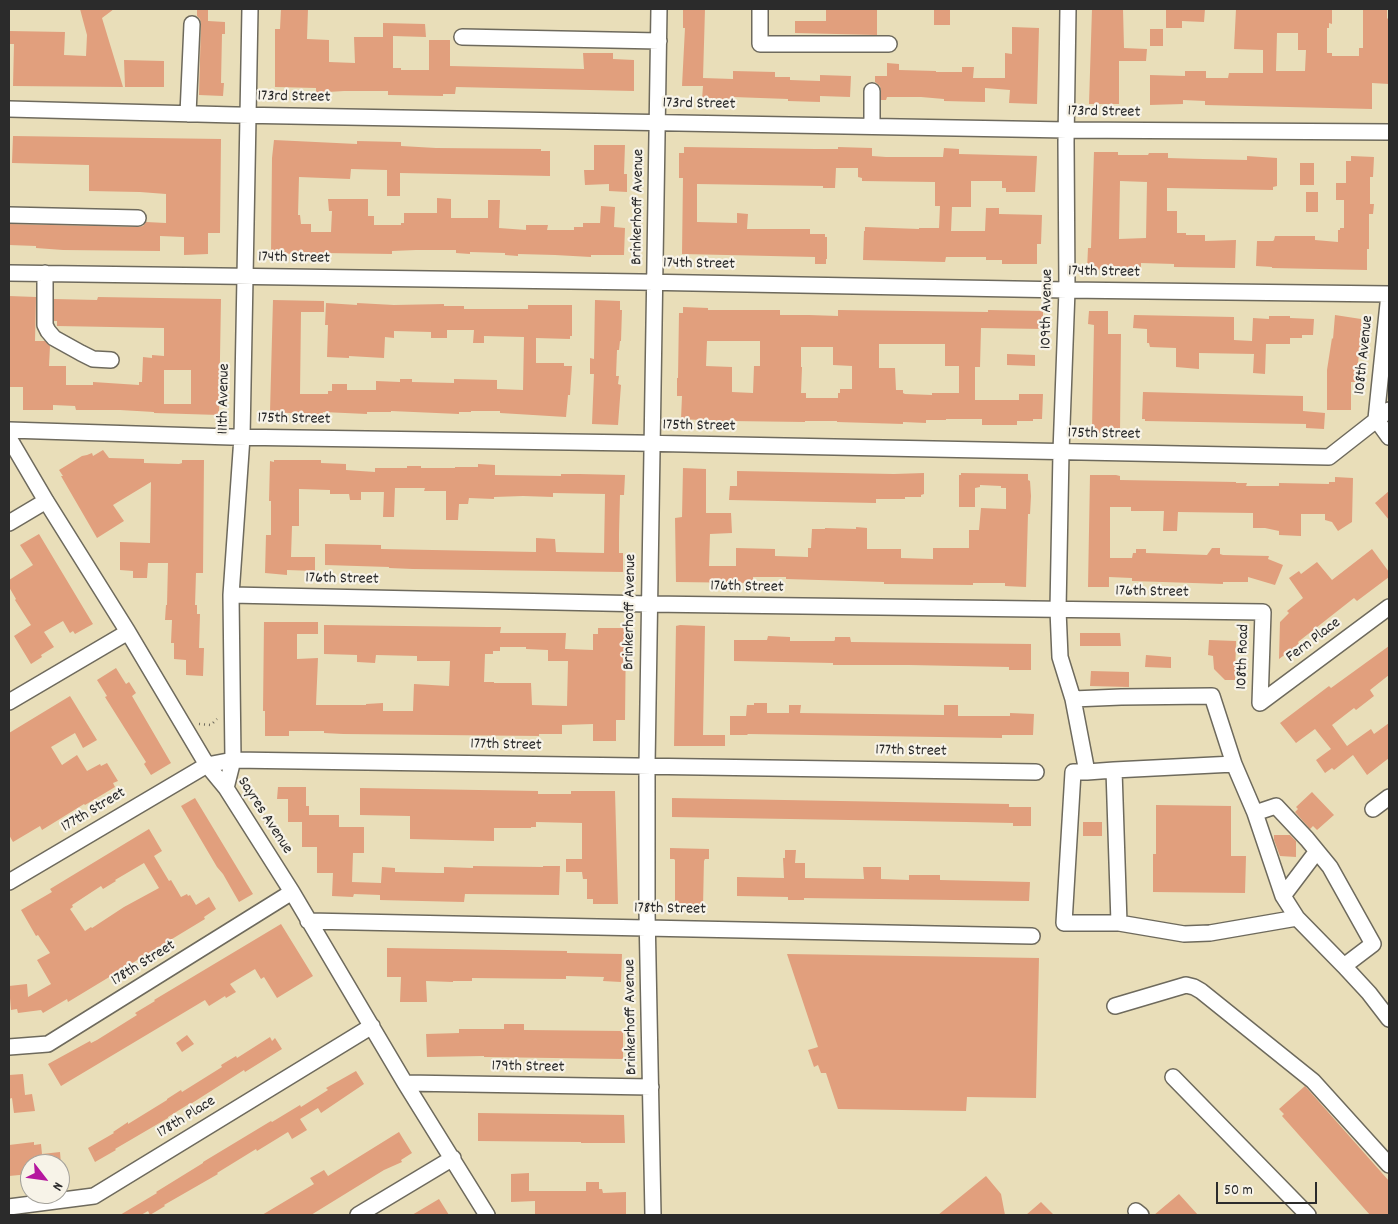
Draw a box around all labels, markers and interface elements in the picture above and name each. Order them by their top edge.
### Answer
street label: 173rd Street [257,88,331,108]
street label: 173rd Street [662,95,736,115]
street label: 173rd Street [1067,103,1141,123]
street label: Brinkerhoff Avenue [628,149,650,265]
street label: 174th Street [258,249,330,269]
street label: 174th Street [663,255,735,275]
street label: 174th Street [1068,263,1140,283]
street label: 109th Avenue [1038,269,1058,349]
street label: 108th Avenue [1351,315,1379,395]
street label: 111th Avenue [215,363,235,435]
street label: 175th Street [257,410,331,430]
street label: 175th Street [662,417,736,437]
street label: 175th Street [1067,425,1141,445]
street label: Brinkerhoff Avenue [620,554,642,670]
street label: 176th Street [305,570,379,590]
street label: 176th Street [710,578,784,598]
street label: 176th Street [1115,583,1189,603]
street label: Fern Place [1283,614,1345,668]
street label: 108th Road [1233,624,1255,690]
street label: 177th Street [470,736,542,756]
street label: 177th Street [875,742,947,762]
street label: Sayres Avenue [232,774,296,858]
street label: 177th Street [58,784,130,838]
street label: 178th Street [634,900,706,920]
street label: 178th Street [108,937,180,991]
street label: Brinkerhoff Avenue [621,959,643,1075]
street label: 179th Street [491,1058,565,1078]
street label: 178th Place [154,1093,220,1143]
north arrow [20,1154,70,1204]
scale bar [1218,1172,1319,1204]
text: N [47,1178,68,1194]
text: 50 m [1224,1180,1253,1202]

